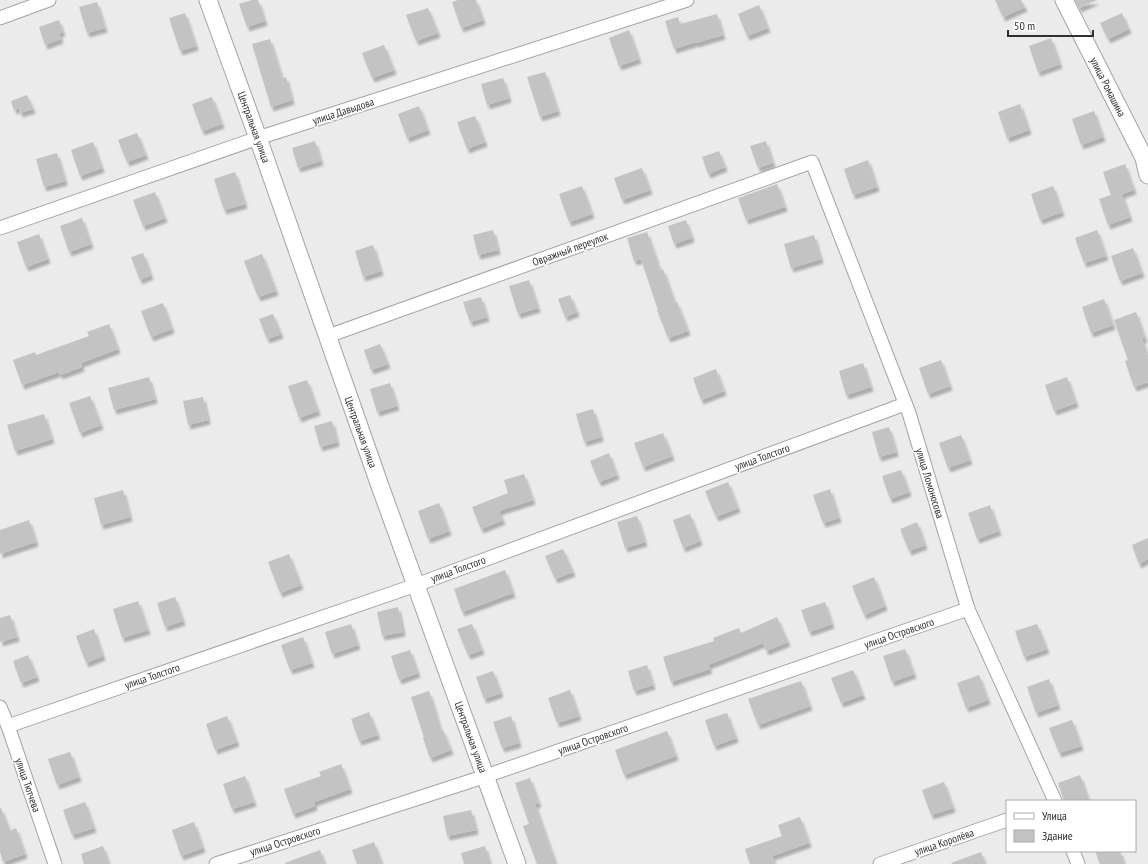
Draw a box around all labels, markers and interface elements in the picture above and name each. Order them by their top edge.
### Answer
scale bar [1008,12,1093,38]
text: 50 m [1014,18,1035,33]
street label: улица Ромашина [1087,55,1129,119]
street label: Центральная улица [235,89,273,165]
street label: улица Давыдова [310,94,376,128]
street label: Овражный переулок [530,229,610,269]
street label: Центральная улица [342,394,380,470]
street label: улица Толстого [733,441,792,473]
street label: улица Ломоносова [913,446,947,520]
street label: улица Толстого [429,553,488,585]
street label: улица Островского [862,614,936,651]
street label: улица Толстого [123,660,182,692]
street label: Центральная улица [452,699,490,775]
street label: улица Островского [556,720,630,757]
street label: улица Тютчева [12,756,44,814]
legend [1006,800,1136,852]
text: Улица [1042,808,1067,823]
street label: улица Островского [248,823,322,859]
street label: улица Королёва [912,825,976,859]
text: Здание [1042,828,1073,843]

